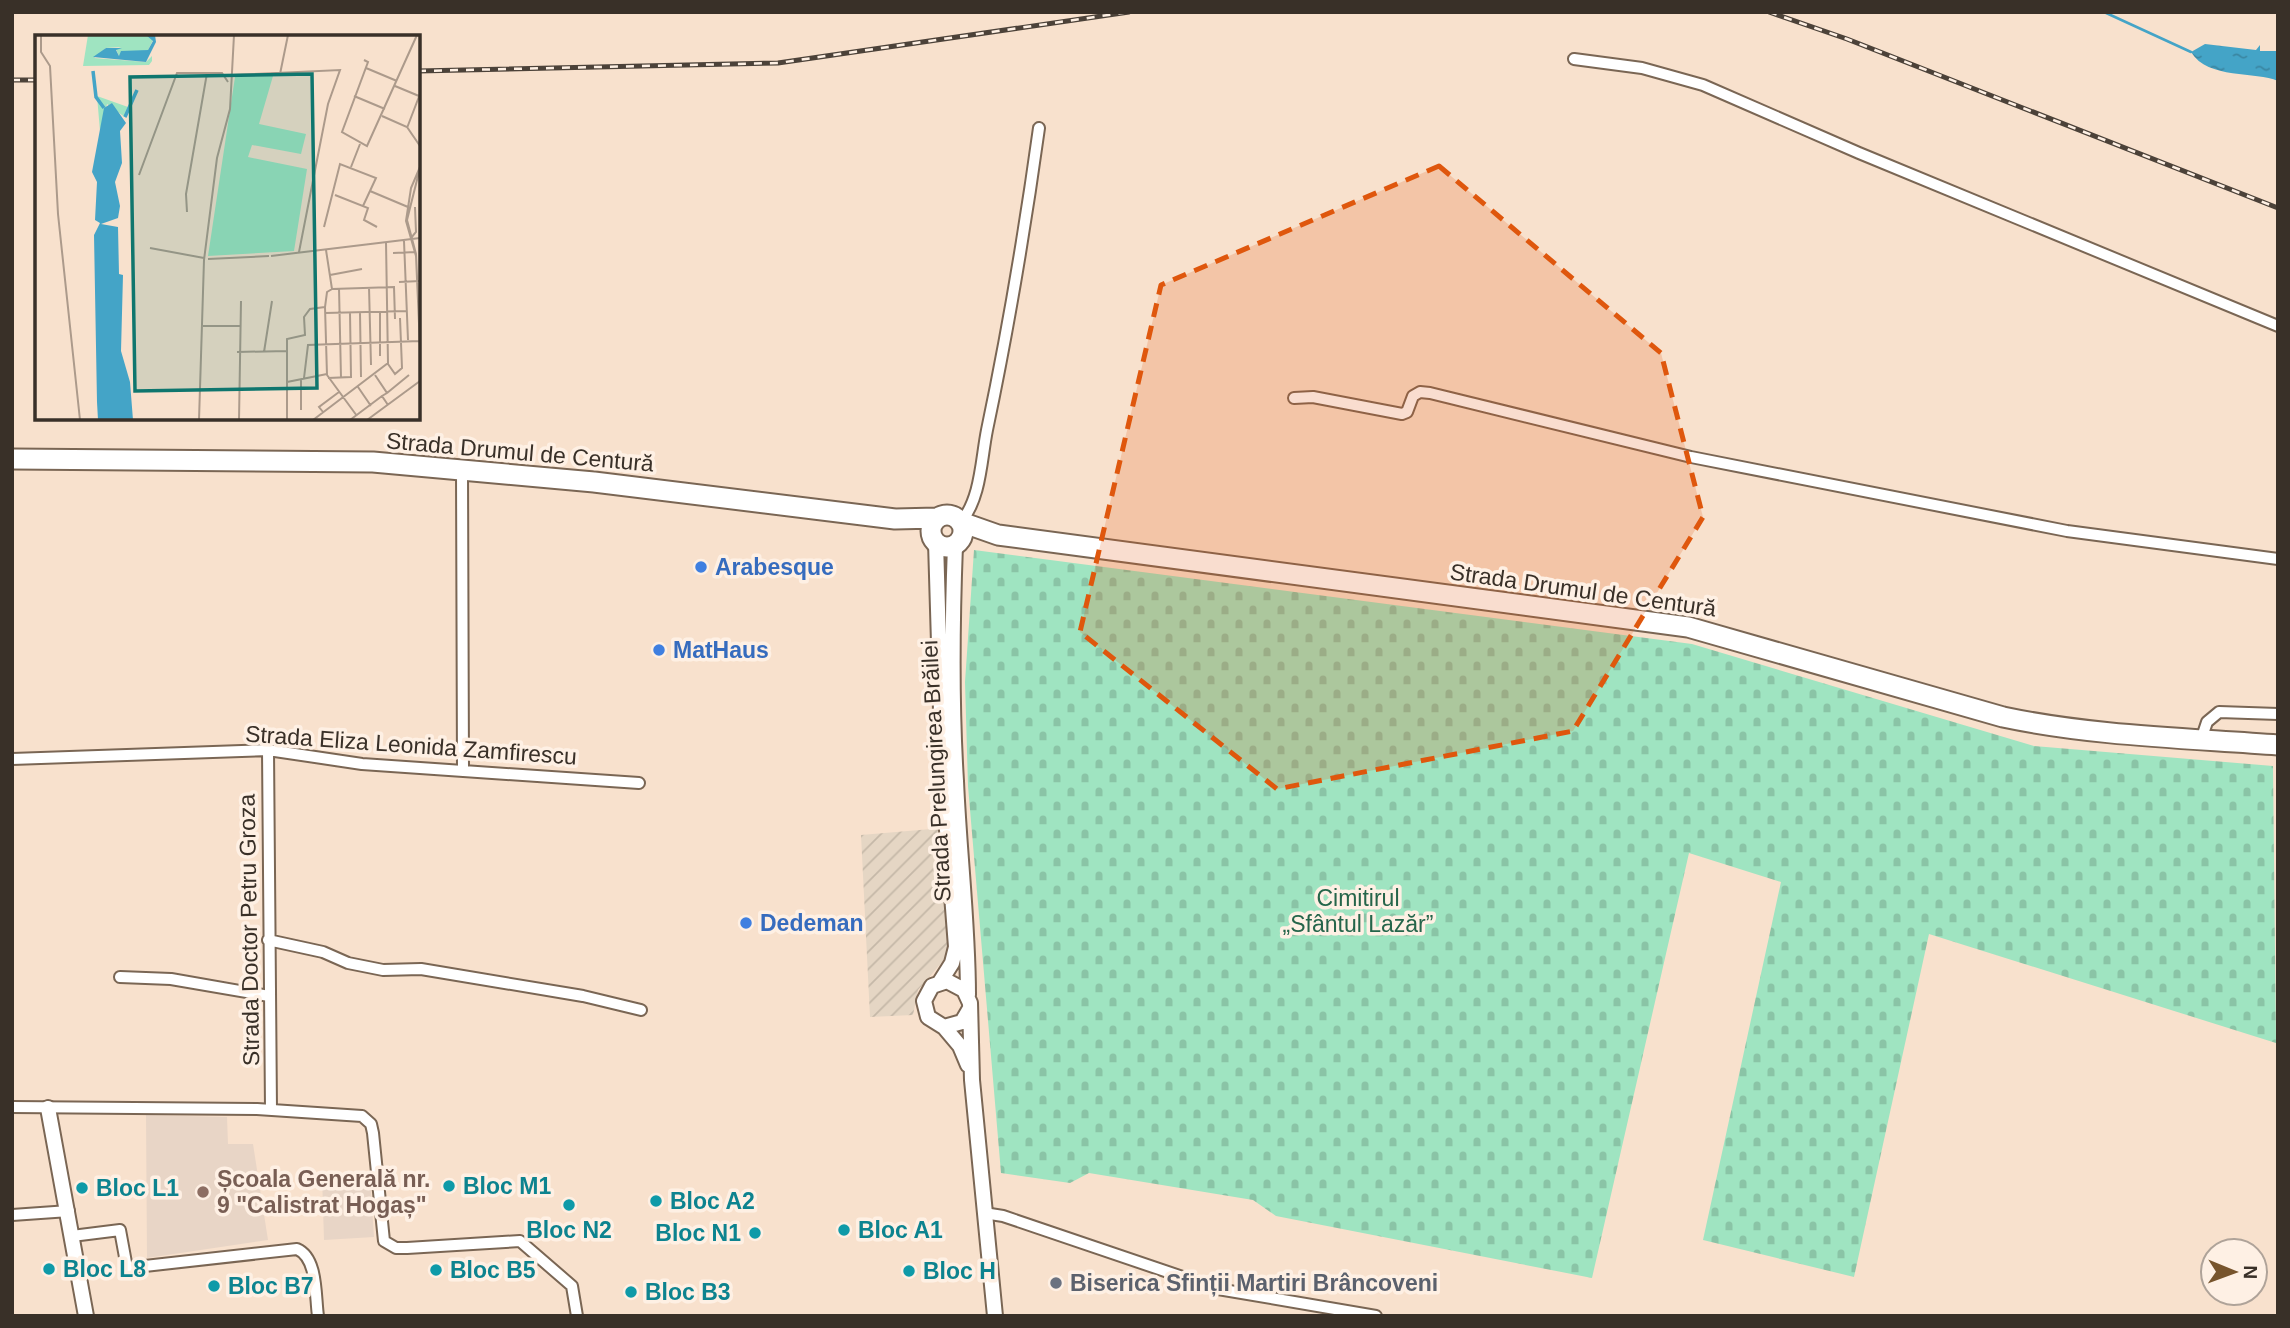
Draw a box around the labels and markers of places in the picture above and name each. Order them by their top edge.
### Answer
place label: Arabesque [715,554,834,580]
marker: Arabesque [693,559,709,575]
place label: MatHaus [673,637,769,663]
marker: MatHaus [651,642,667,658]
place label: Dedeman [760,910,864,936]
marker: Dedeman [738,915,754,931]
place label: Școala Generală nr. 9 "Calistrat Hogaș" [217,1166,431,1219]
place label: Bloc M1 [463,1173,551,1199]
place label: Bloc L1 [96,1175,179,1201]
marker: Bloc M1 [441,1178,457,1194]
marker: Bloc L1 [74,1180,90,1196]
marker: Școala Generală nr. 9 "Calistrat Hogaș" [195,1184,211,1200]
place label: Bloc A2 [670,1188,755,1214]
marker: Bloc A2 [648,1193,664,1209]
marker: Bloc N2 [561,1197,577,1213]
place label: Bloc N2 [526,1217,612,1243]
place label: Bloc A1 [858,1217,943,1243]
place label: Bloc N1 [655,1220,741,1246]
marker: Bloc A1 [836,1222,852,1238]
marker: Bloc N1 [747,1225,763,1241]
place label: Bloc L8 [63,1256,146,1282]
place label: Bloc B5 [450,1257,536,1283]
place label: Bloc H [923,1258,996,1284]
marker: Bloc L8 [41,1261,57,1277]
marker: Bloc B5 [428,1262,444,1278]
marker: Bloc H [901,1263,917,1279]
place label: Biserica Sfinții Martiri Brâncoveni [1070,1270,1438,1297]
place label: Bloc B7 [228,1273,314,1299]
marker: Biserica Sfinții Martiri Brâncoveni [1048,1275,1064,1291]
marker: Bloc B7 [206,1278,222,1294]
place label: Bloc B3 [645,1279,731,1305]
marker: Bloc B3 [623,1284,639,1300]

